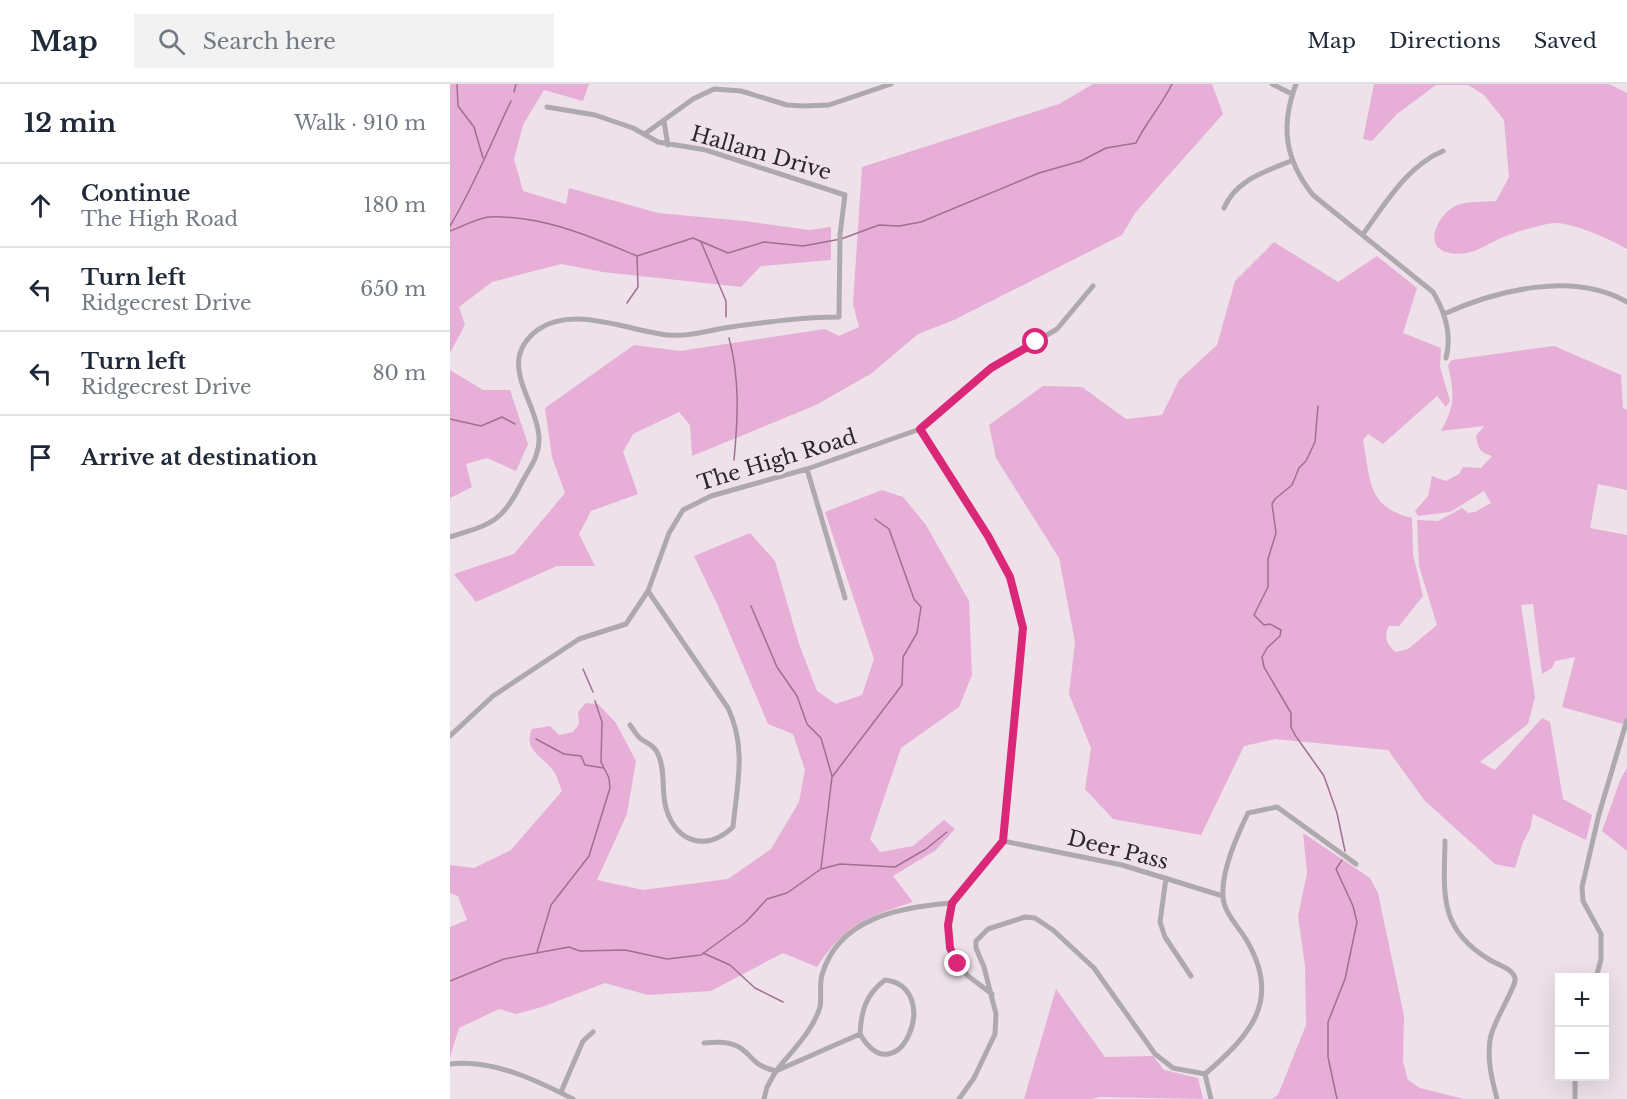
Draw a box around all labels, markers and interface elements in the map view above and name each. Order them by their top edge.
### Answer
search box [134,14,554,68]
text: Map [30,24,98,59]
icon: search [155,25,188,58]
text: Search here [203,28,336,55]
text: Map [1307,28,1356,54]
text: Directions [1389,28,1501,54]
text: Saved [1534,28,1597,54]
text: 12 min [24,107,116,139]
text: Walk · 910 m [294,111,426,135]
street label: Hallam Drive [688,121,834,185]
text: Continue [81,180,190,207]
icon: ahead [24,189,57,222]
text: 180 m [363,193,426,217]
text: The High Road [81,207,238,231]
text: Turn left [81,264,186,291]
icon: left [24,273,57,306]
text: 650 m [360,277,426,301]
text: Ridgecrest Drive [81,291,251,315]
route start [1022,328,1048,354]
text: Turn left [81,348,186,375]
icon: left [24,357,57,390]
text: 80 m [372,361,426,385]
text: Ridgecrest Drive [81,375,251,399]
street label: The High Road [694,423,860,497]
icon: arrive [24,441,57,474]
text: Arrive at destination [81,444,318,471]
street label: Deer Pass [1065,825,1171,875]
route end [944,950,970,976]
map controls [1555,973,1609,1081]
button: + [1555,973,1609,1027]
button: − [1555,1027,1609,1081]

